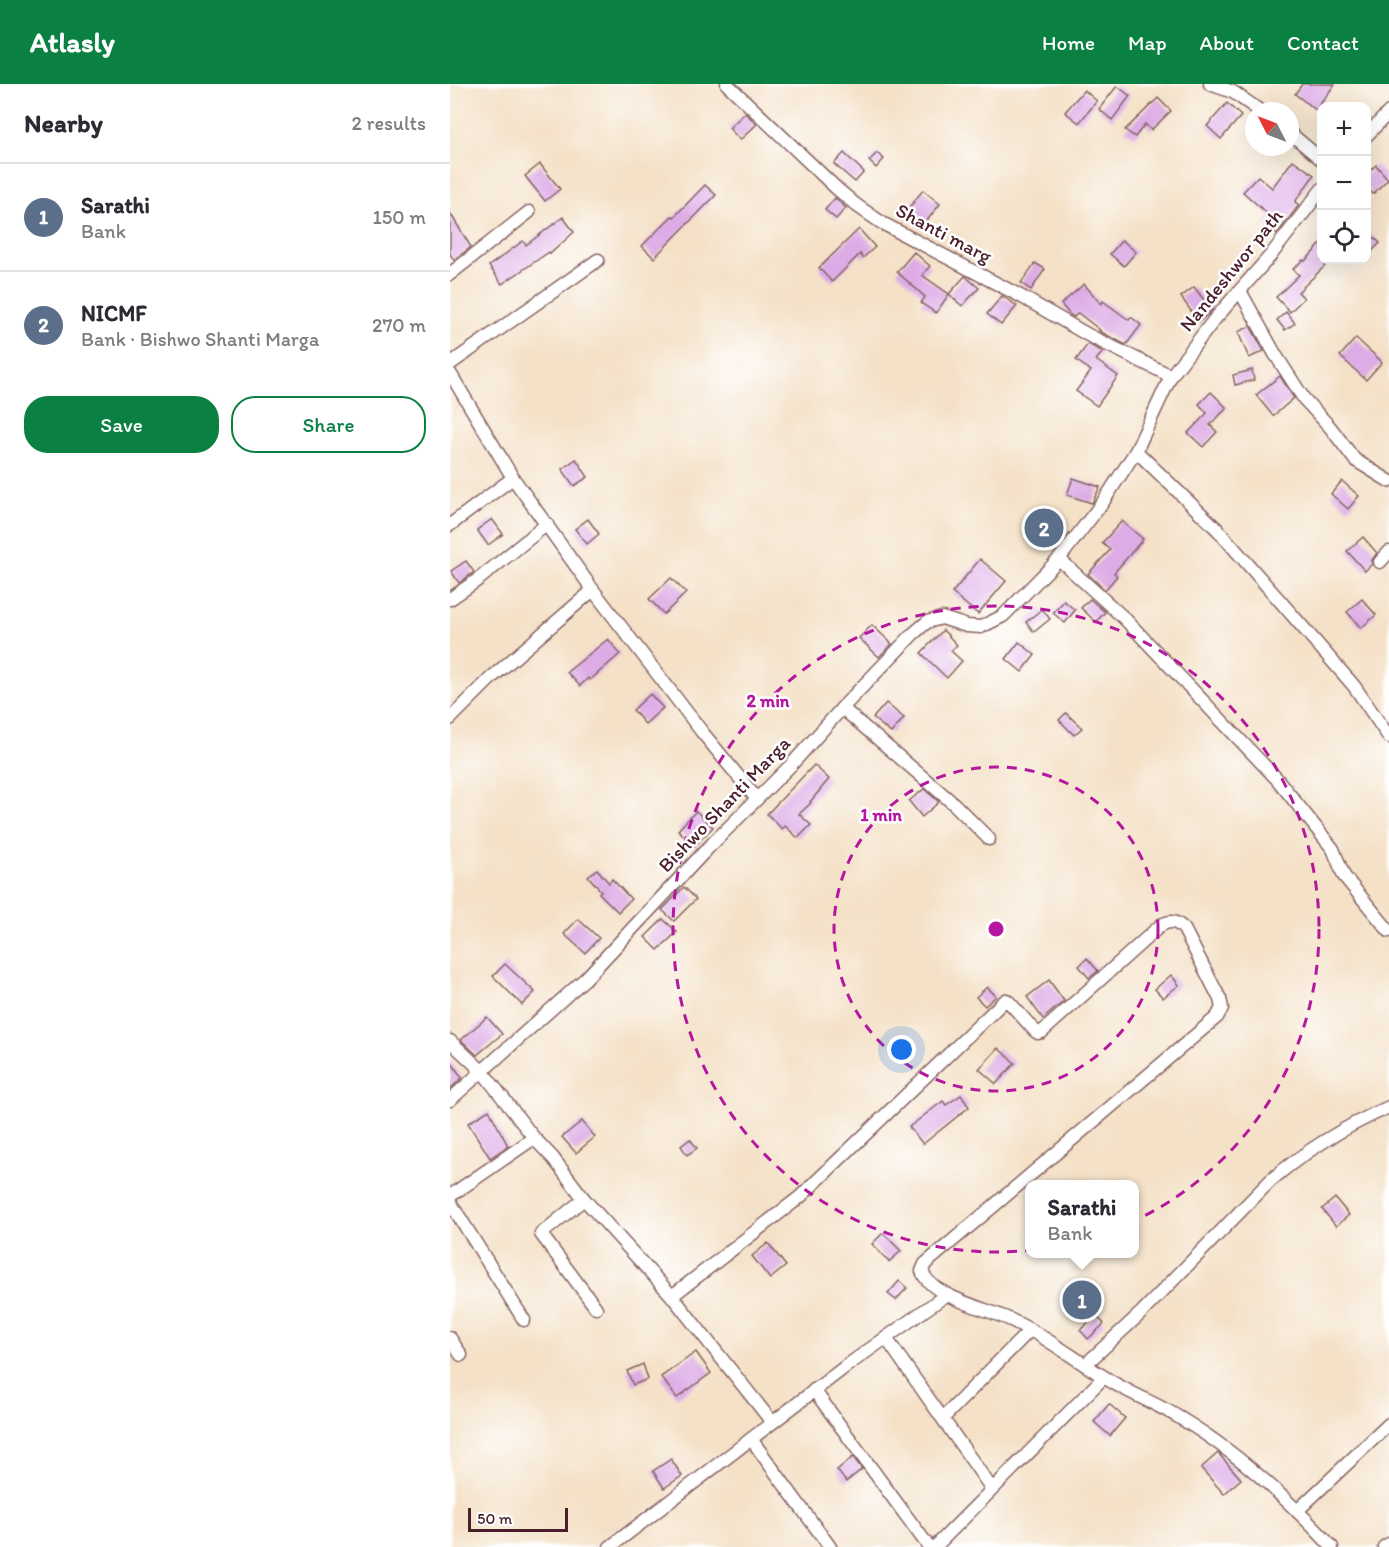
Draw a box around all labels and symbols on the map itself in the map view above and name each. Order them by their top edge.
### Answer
north arrow [1245,102,1299,156]
street label: Shanti marg [892,198,997,269]
street label: Nandeshwor path [1174,204,1288,336]
pin: 2 [1024,506,1064,550]
text: 2 min [747,690,790,712]
street label: Bishwo Shanti Marga [653,731,795,877]
text: 1 min [860,804,902,826]
centre of rings [986,919,1006,939]
your location [887,1035,916,1064]
pin: 1 [1062,1278,1102,1322]
scale bar [468,1505,568,1532]

